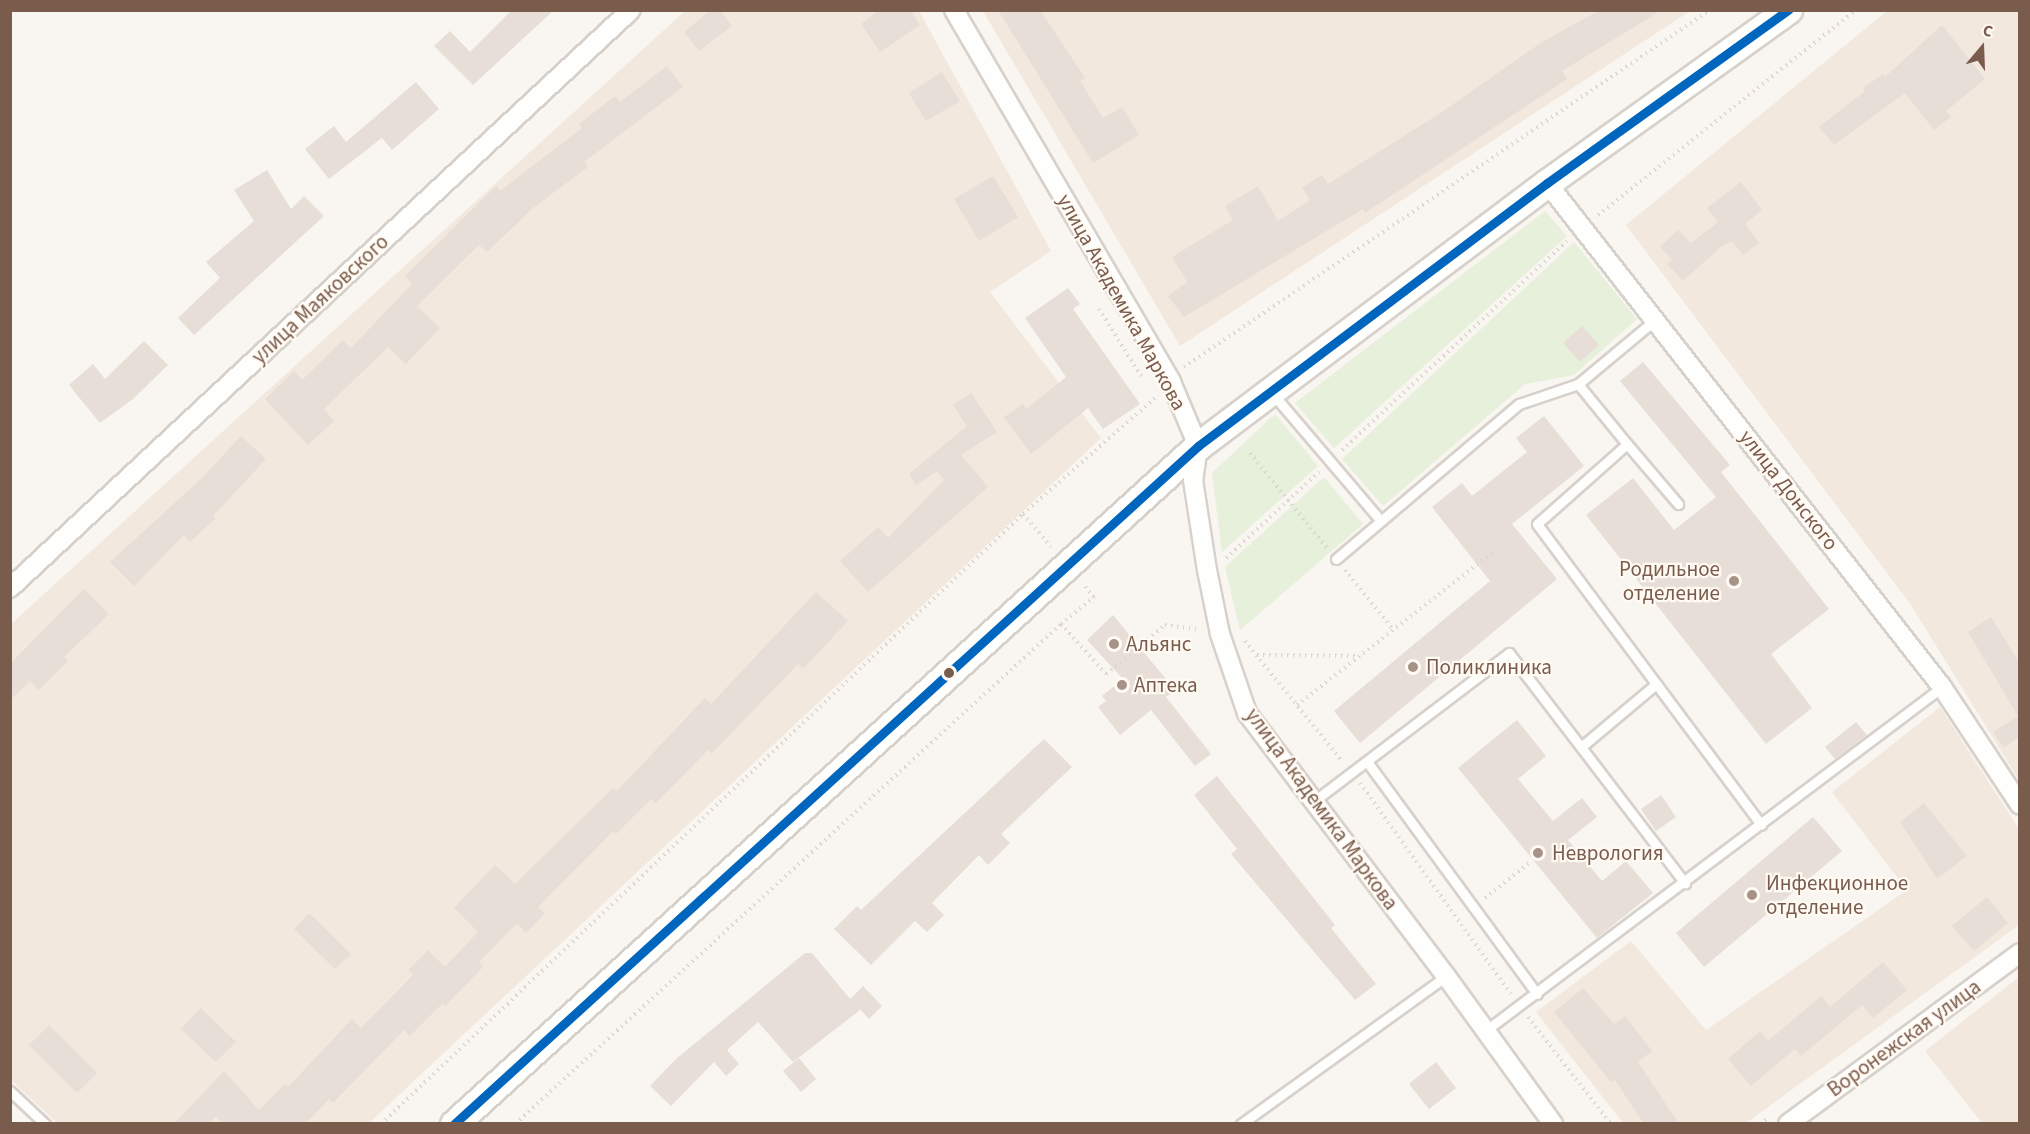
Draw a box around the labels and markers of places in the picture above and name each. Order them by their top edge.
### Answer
place label: Родильное отделение [1619,556,1720,606]
marker: Родильное отделение [1725,572,1743,590]
place label: Альянс [1126,631,1191,657]
marker: Альянс [1107,637,1121,651]
place label: Поликлиника [1426,654,1552,680]
marker: Поликлиника [1404,658,1422,676]
unlabelled marker [943,667,955,679]
place label: Аптека [1134,672,1198,698]
marker: Аптека [1115,678,1129,692]
place label: Неврология [1552,840,1664,866]
marker: Неврология [1529,844,1547,862]
place label: Инфекционное отделение [1766,870,1908,920]
marker: Инфекционное отделение [1743,886,1761,904]

